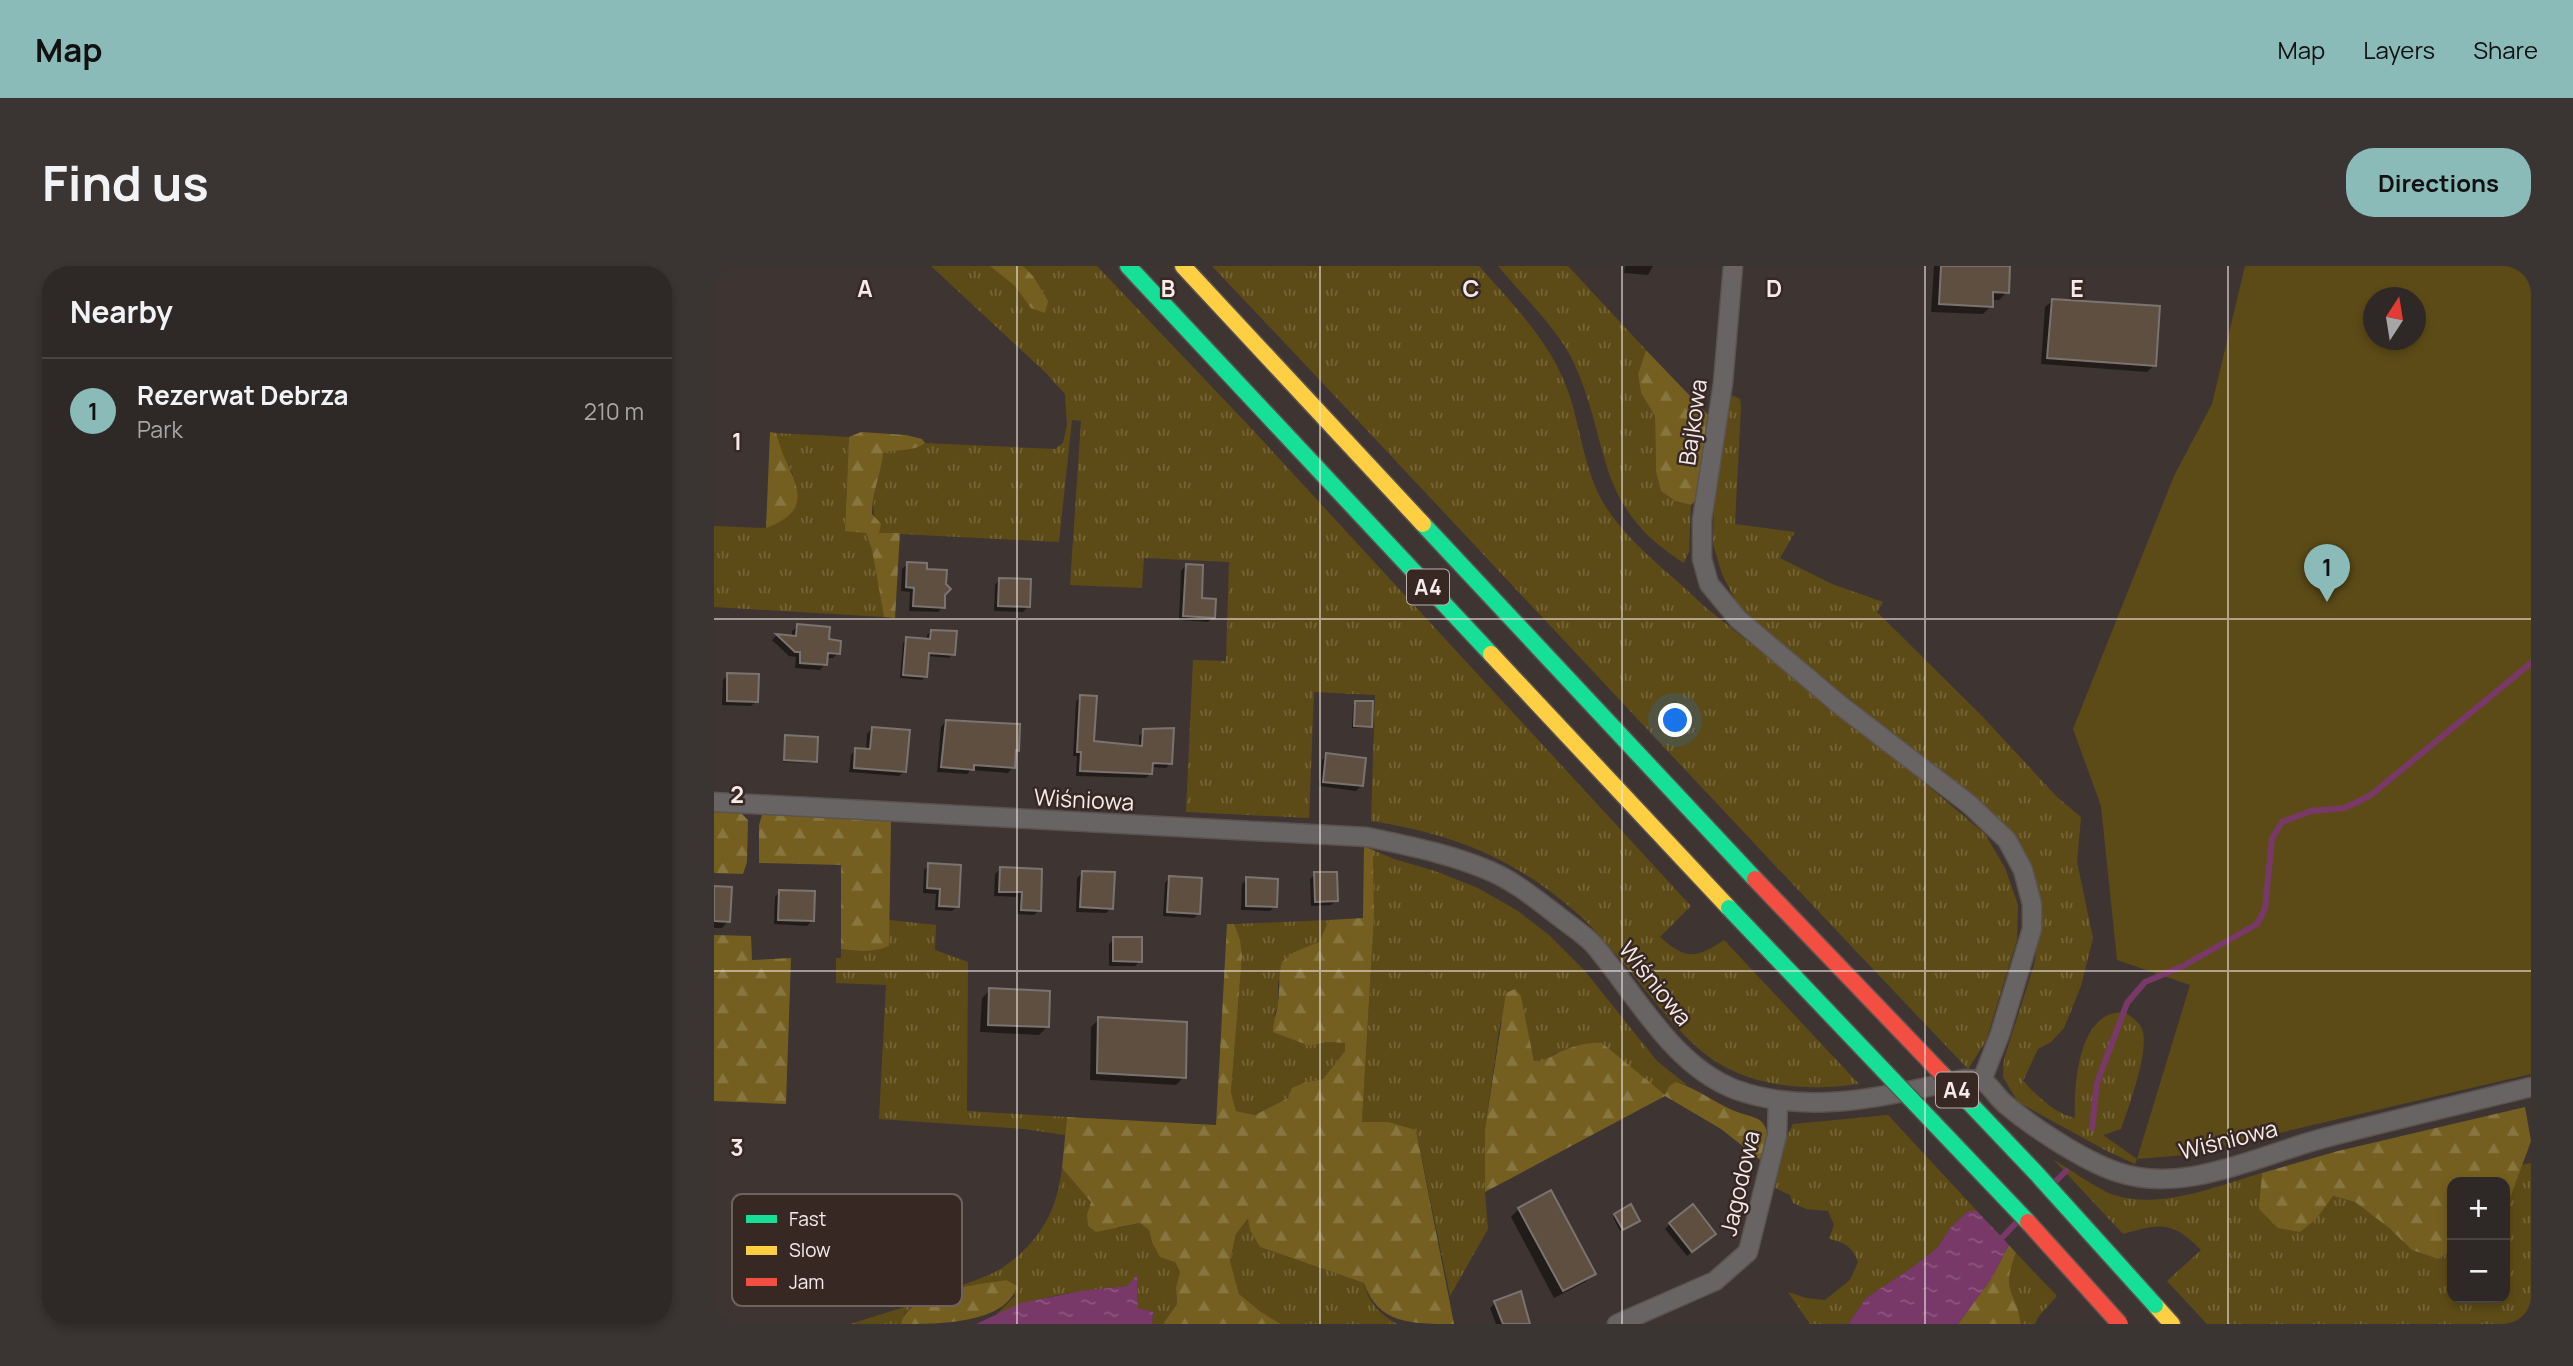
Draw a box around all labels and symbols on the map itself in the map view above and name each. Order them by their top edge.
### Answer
text: A [857,272,873,304]
text: B [1161,272,1175,304]
text: C [1463,272,1480,304]
text: D [1766,272,1782,304]
text: E [2070,272,2084,304]
north arrow [2363,287,2426,350]
street label: Bajkowa [1670,377,1714,467]
text: 1 [732,425,742,457]
pin: 1 [2304,544,2350,602]
road number: A4 [1407,570,1449,604]
your location [1658,703,1692,737]
text: 2 [730,778,744,810]
street label: Wiśniowa [1033,780,1135,818]
street label: Wiśniowa [1612,934,1700,1032]
road number: A4 [1936,1072,1978,1108]
street label: Wiśniowa [2175,1111,2281,1167]
street label: Jagodowa [1711,1127,1767,1239]
text: 3 [730,1131,744,1163]
legend [732,1194,962,1306]
text: Fast [789,1206,826,1232]
text: Slow [789,1237,831,1263]
text: Jam [789,1269,824,1295]

